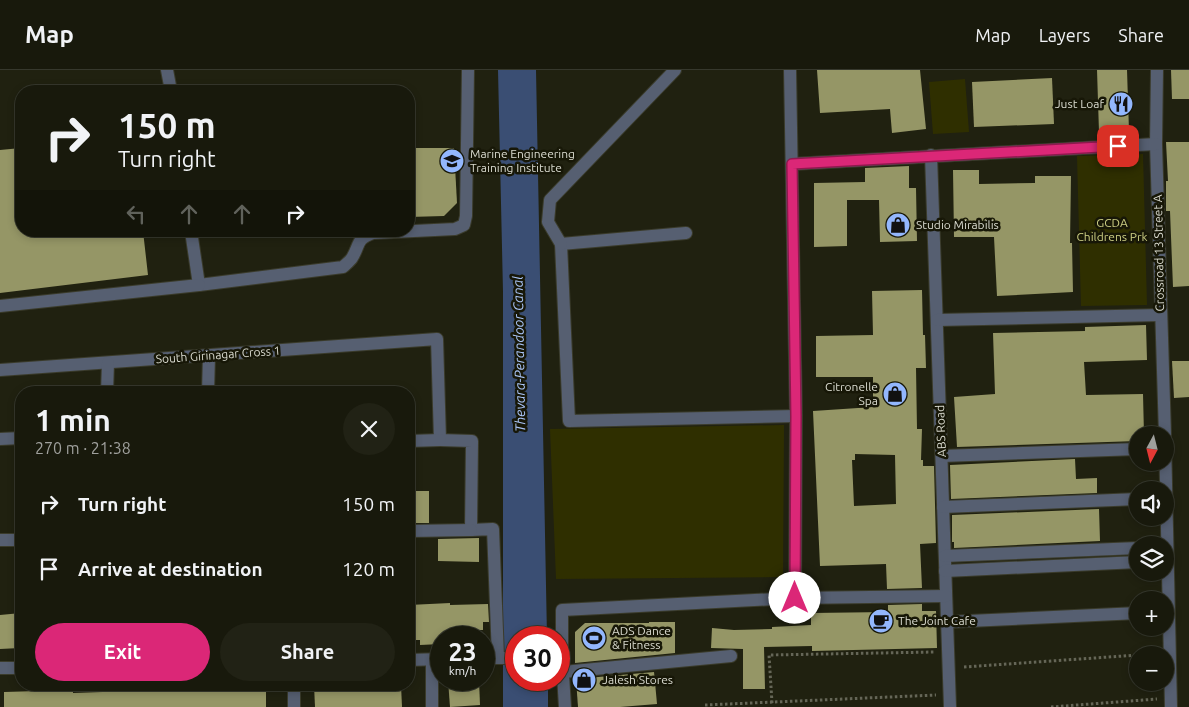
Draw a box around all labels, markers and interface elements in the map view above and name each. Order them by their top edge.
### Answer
text: Map [25,21,74,48]
text: Map [975,25,1011,45]
text: Layers [1039,25,1090,45]
text: Share [1118,25,1164,45]
restaurant icon: Just Loaf [1108,91,1134,117]
place label: Just Loaf [1055,97,1104,110]
icon: right [35,105,100,170]
text: 150 m [118,105,216,145]
pin [1097,125,1139,167]
icon: arrive [1104,132,1132,160]
text: Turn right [118,146,216,171]
place label: Marine Engineering Training Institute [470,147,575,174]
school or university icon: Marine Engineering Training Institute [439,148,465,174]
street label: Crossroad 13 Street A [1151,194,1166,312]
icon: left [122,200,150,228]
icon: ahead [175,200,203,228]
icon: ahead [228,200,256,228]
icon: right [281,200,309,228]
shop icon: Studio Mirabilis [885,212,911,238]
park label: GCDA Childrens Prk [1076,216,1148,243]
place label: Studio Mirabilis [916,218,999,231]
water label: Thevara-Perandoor Canal [510,276,528,432]
street label: South Girinagar Cross 1 [155,344,281,365]
place label: Citronelle Spa [825,380,878,407]
shop icon: Citronelle Spa [882,381,908,407]
text: 1 min [35,403,111,437]
button: close [343,403,395,455]
street label: ABS Road [933,405,948,457]
north arrow [1129,426,1174,471]
map controls [1129,426,1174,691]
text: 270 m · 21:38 [35,439,131,457]
button: sound [1129,481,1174,526]
icon: right [35,490,63,518]
text: Turn right [78,493,166,515]
text: 150 m [342,493,395,515]
button: layers [1129,536,1174,581]
icon: arrive [35,555,63,583]
text: Arrive at destination [78,558,263,580]
text: 120 m [342,558,395,580]
position arrow [768,571,820,623]
button: + [1129,591,1174,636]
cafe icon: The Joint Cafe [868,608,894,634]
place label: The Joint Cafe [898,614,976,627]
button: Exit [35,623,210,681]
button: Share [220,623,395,681]
place label: ADS Dance & Fitness [612,624,671,651]
sports icon: ADS Dance & Fitness [581,625,607,651]
speed limit sign: 30 [505,626,570,691]
text: 23 [448,638,477,666]
button: − [1129,646,1174,691]
text: km/h [449,664,476,677]
shop icon: Jalesh Stores [571,667,597,693]
place label: Jalesh Stores [602,673,673,686]

